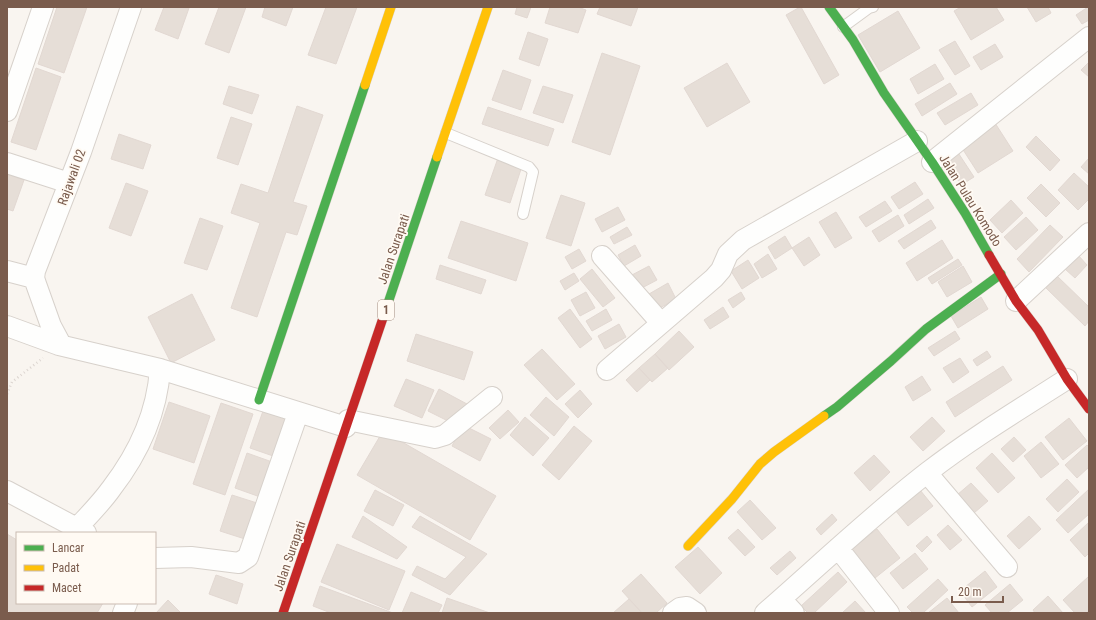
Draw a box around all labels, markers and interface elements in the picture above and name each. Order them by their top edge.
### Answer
street label: Rajawali 02 [54,147,89,207]
street label: Jalan Pulau Komodo [936,151,1005,249]
street label: Jalan Surapati [374,212,413,286]
road number: 1 [378,300,394,320]
street label: Jalan Surapati [270,519,309,593]
legend [16,532,156,604]
text: Lancar [52,541,85,555]
text: Padat [52,561,80,575]
scale bar [952,578,1003,604]
text: Macet [52,581,82,595]
text: 20 m [958,585,982,599]

